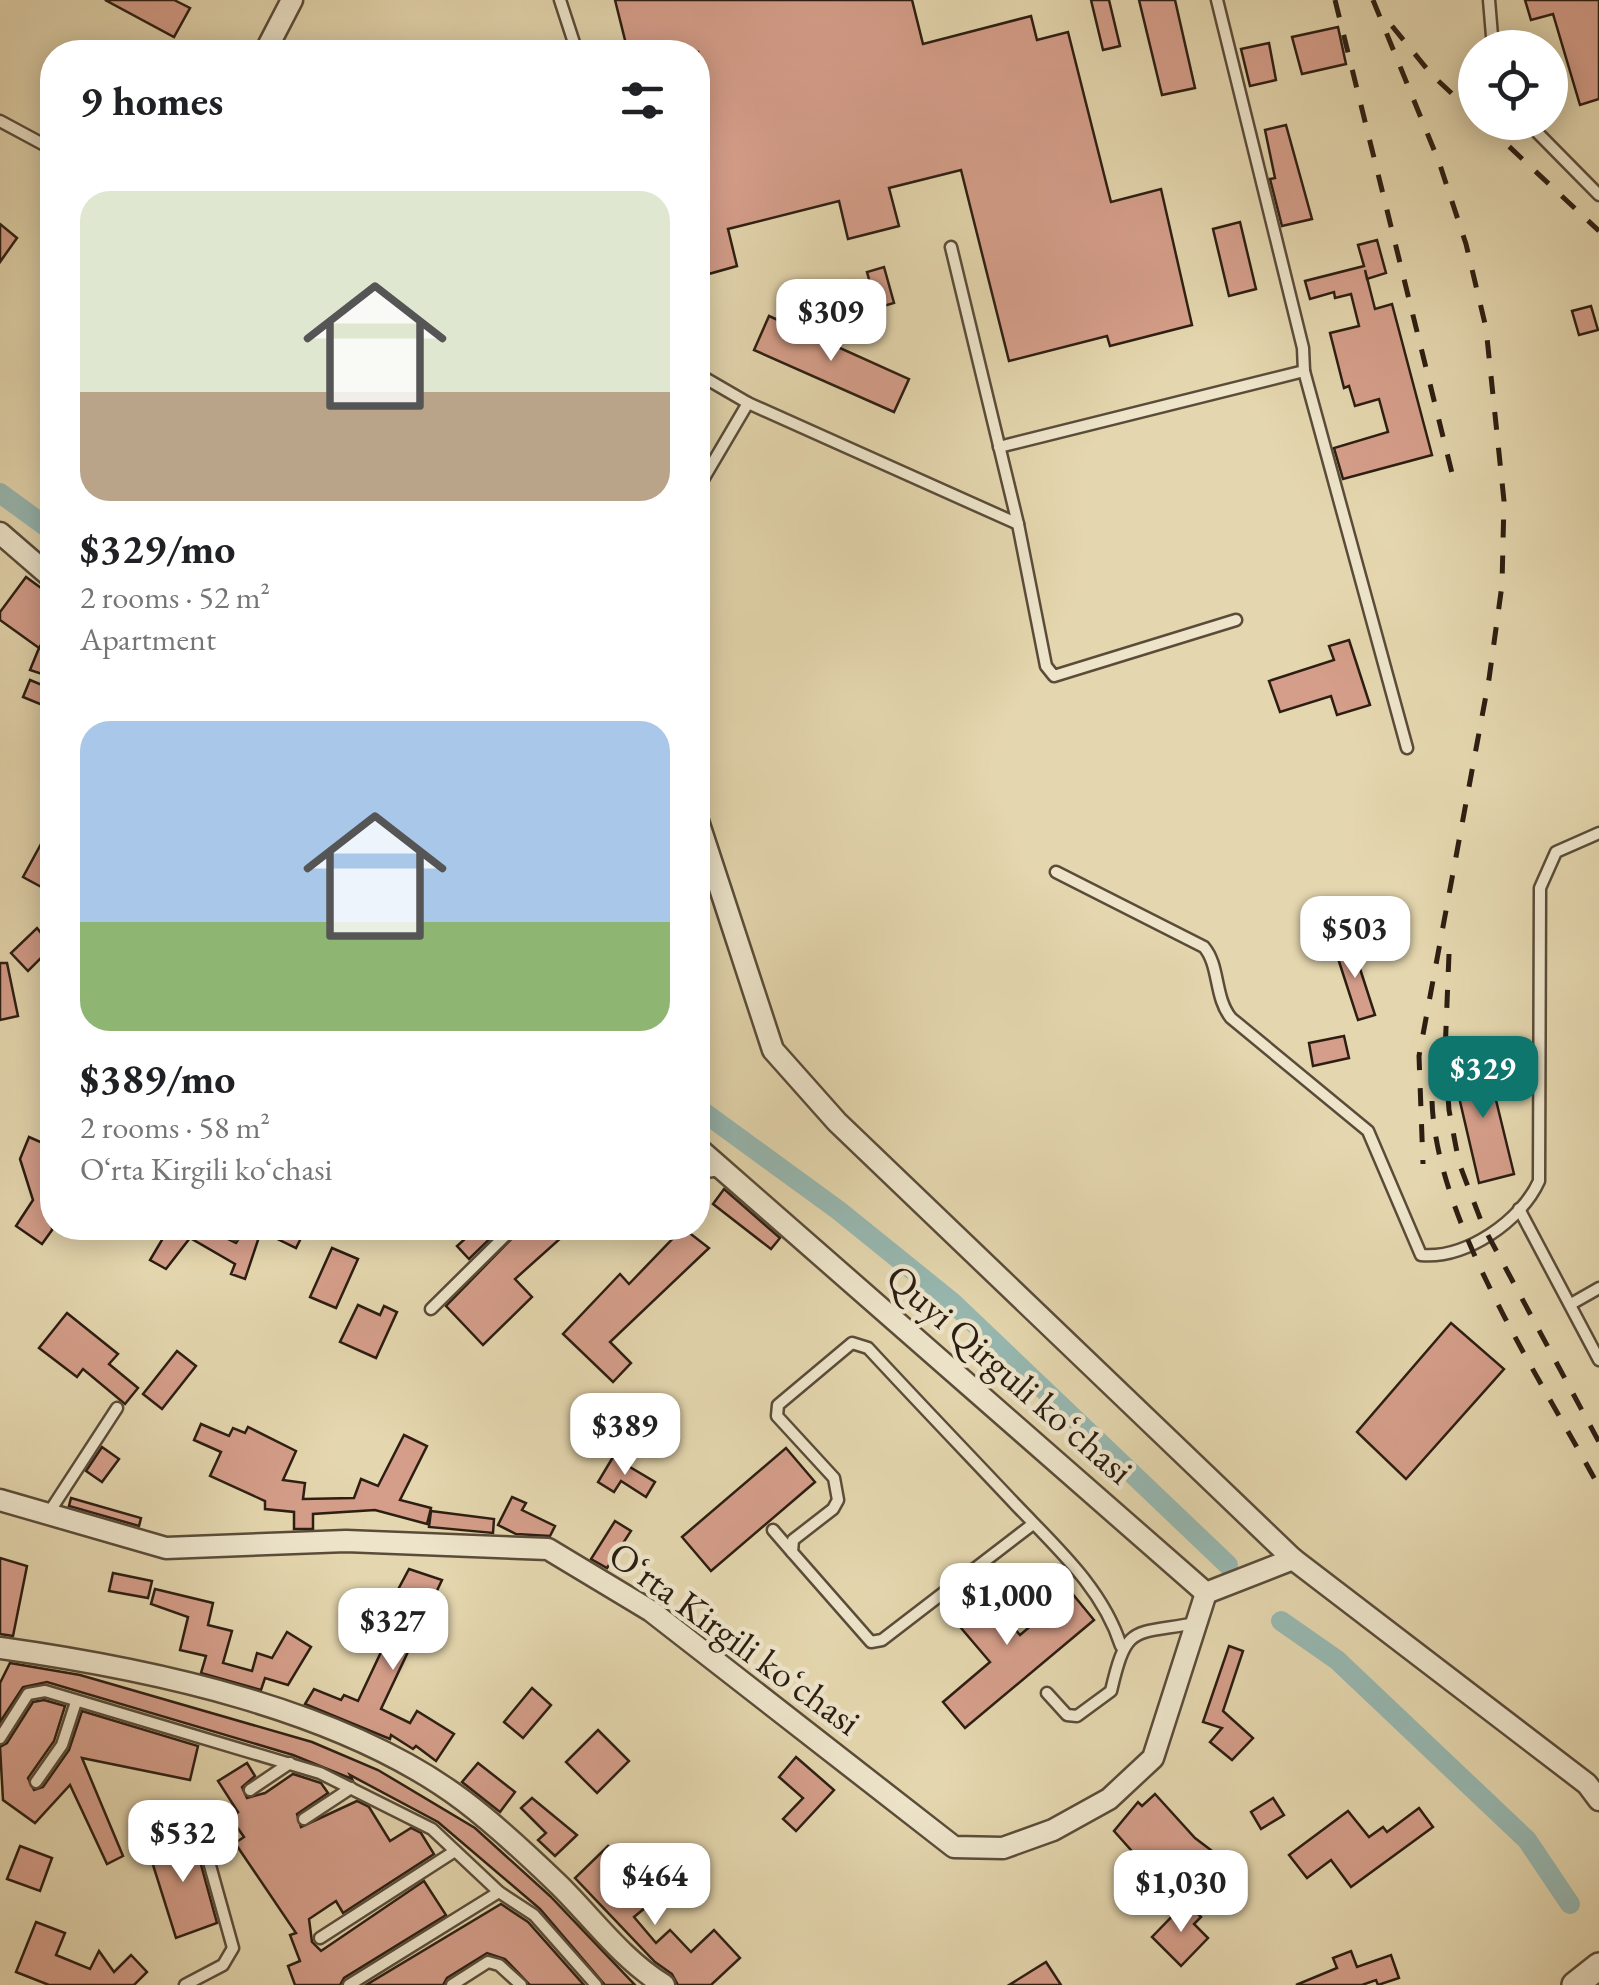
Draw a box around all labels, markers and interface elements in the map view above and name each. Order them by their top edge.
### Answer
map controls [1458,30,1568,140]
button: locate [1458,30,1568,140]
text: 9 homes [80,73,223,128]
icon: filters [615,73,670,128]
icon: home [285,256,465,436]
pin: $309 [772,279,890,364]
text: $309 [798,290,864,332]
text: $329/mo [80,521,236,576]
text: 2 rooms · 52 m² [80,576,270,618]
text: Apartment [80,618,216,660]
icon: home [285,786,465,966]
pin: $503 [1296,896,1414,981]
text: $503 [1322,907,1388,949]
pin: $329 [1424,1036,1542,1121]
text: $329 [1450,1047,1516,1089]
text: $389/mo [80,1051,236,1106]
text: 2 rooms · 58 m² [80,1106,270,1148]
text: Oʻrta Kirgili koʻchasi [80,1148,332,1190]
street label: Quyi Qirguli koʻchasi [876,1253,1144,1495]
pin: $389 [566,1393,684,1478]
text: $389 [592,1404,658,1446]
street label: Oʻrta Kirgili koʻchasi [600,1530,871,1746]
pin: $1,000 [926,1563,1088,1648]
text: $1,000 [962,1574,1052,1616]
pin: $327 [334,1588,452,1673]
text: $327 [360,1599,426,1641]
pin: $532 [124,1800,242,1885]
text: $532 [150,1811,216,1853]
pin: $464 [596,1843,714,1928]
pin: $1,030 [1100,1850,1262,1935]
text: $464 [622,1854,688,1896]
text: $1,030 [1136,1861,1226,1903]

